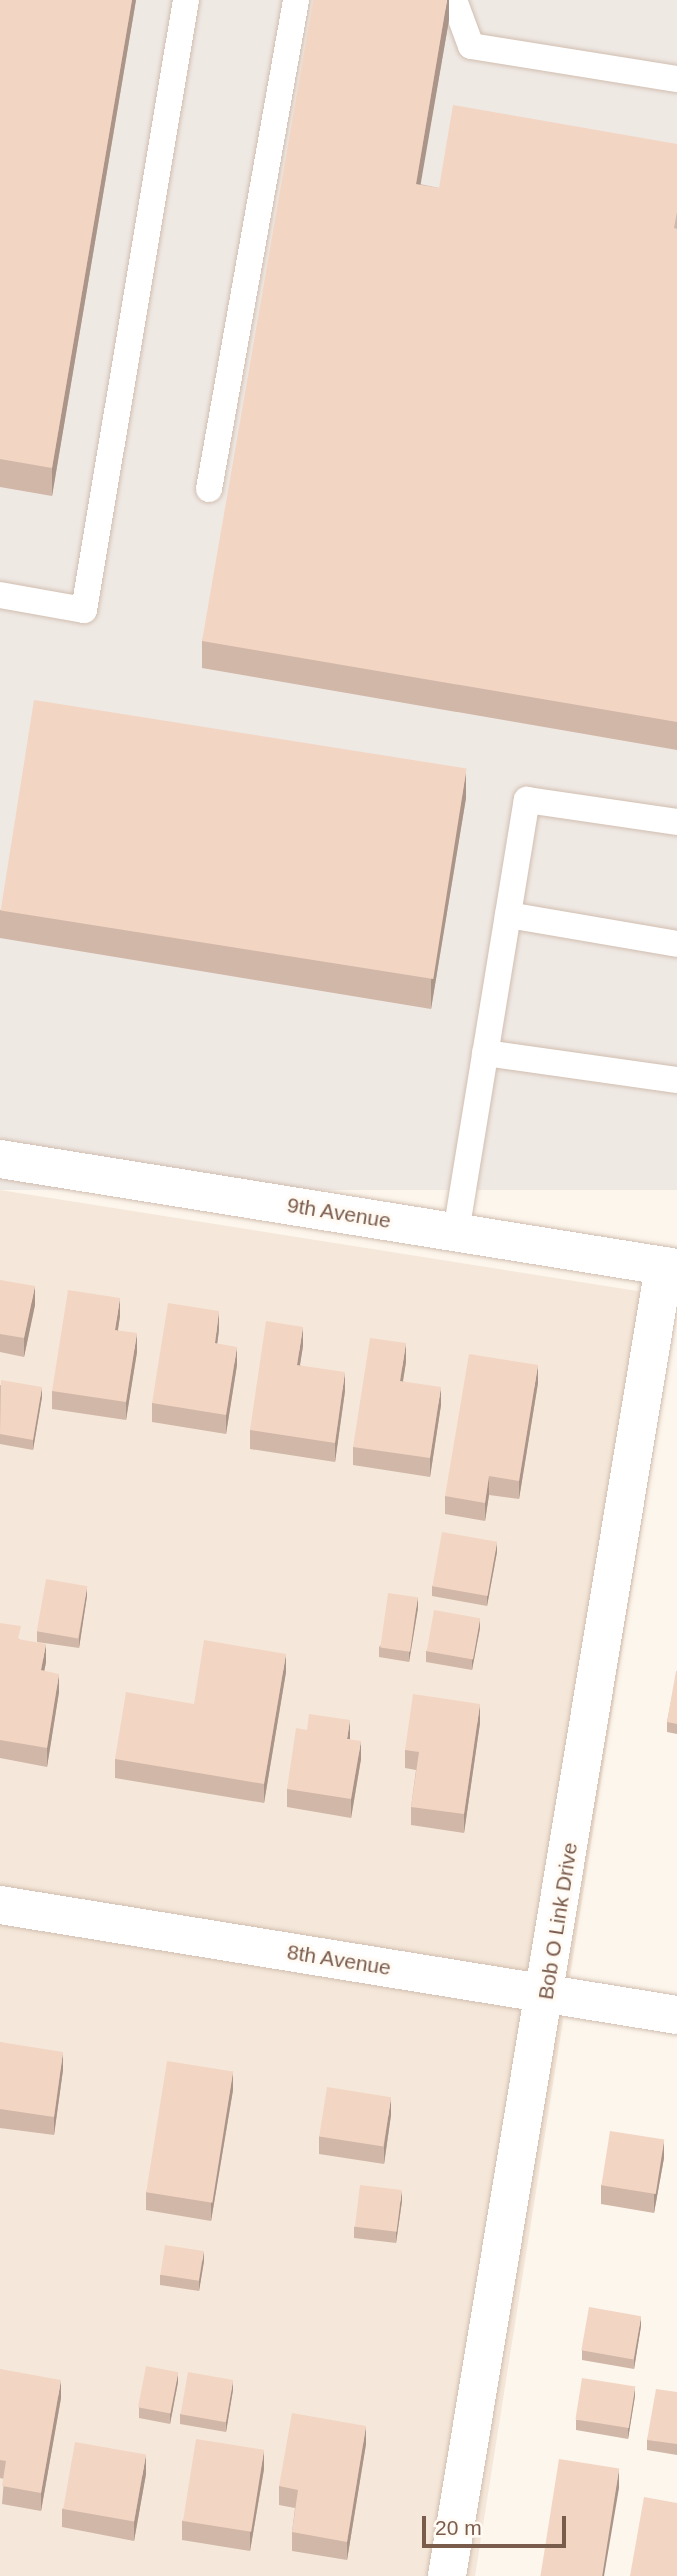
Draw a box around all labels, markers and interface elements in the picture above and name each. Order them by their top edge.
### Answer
street label: 9th Avenue [285,1192,393,1234]
street label: Bob O Link Drive [533,1841,583,2001]
street label: 8th Avenue [285,1939,393,1981]
scale bar [425,2502,568,2546]
text: 20 m [435,2516,482,2539]

